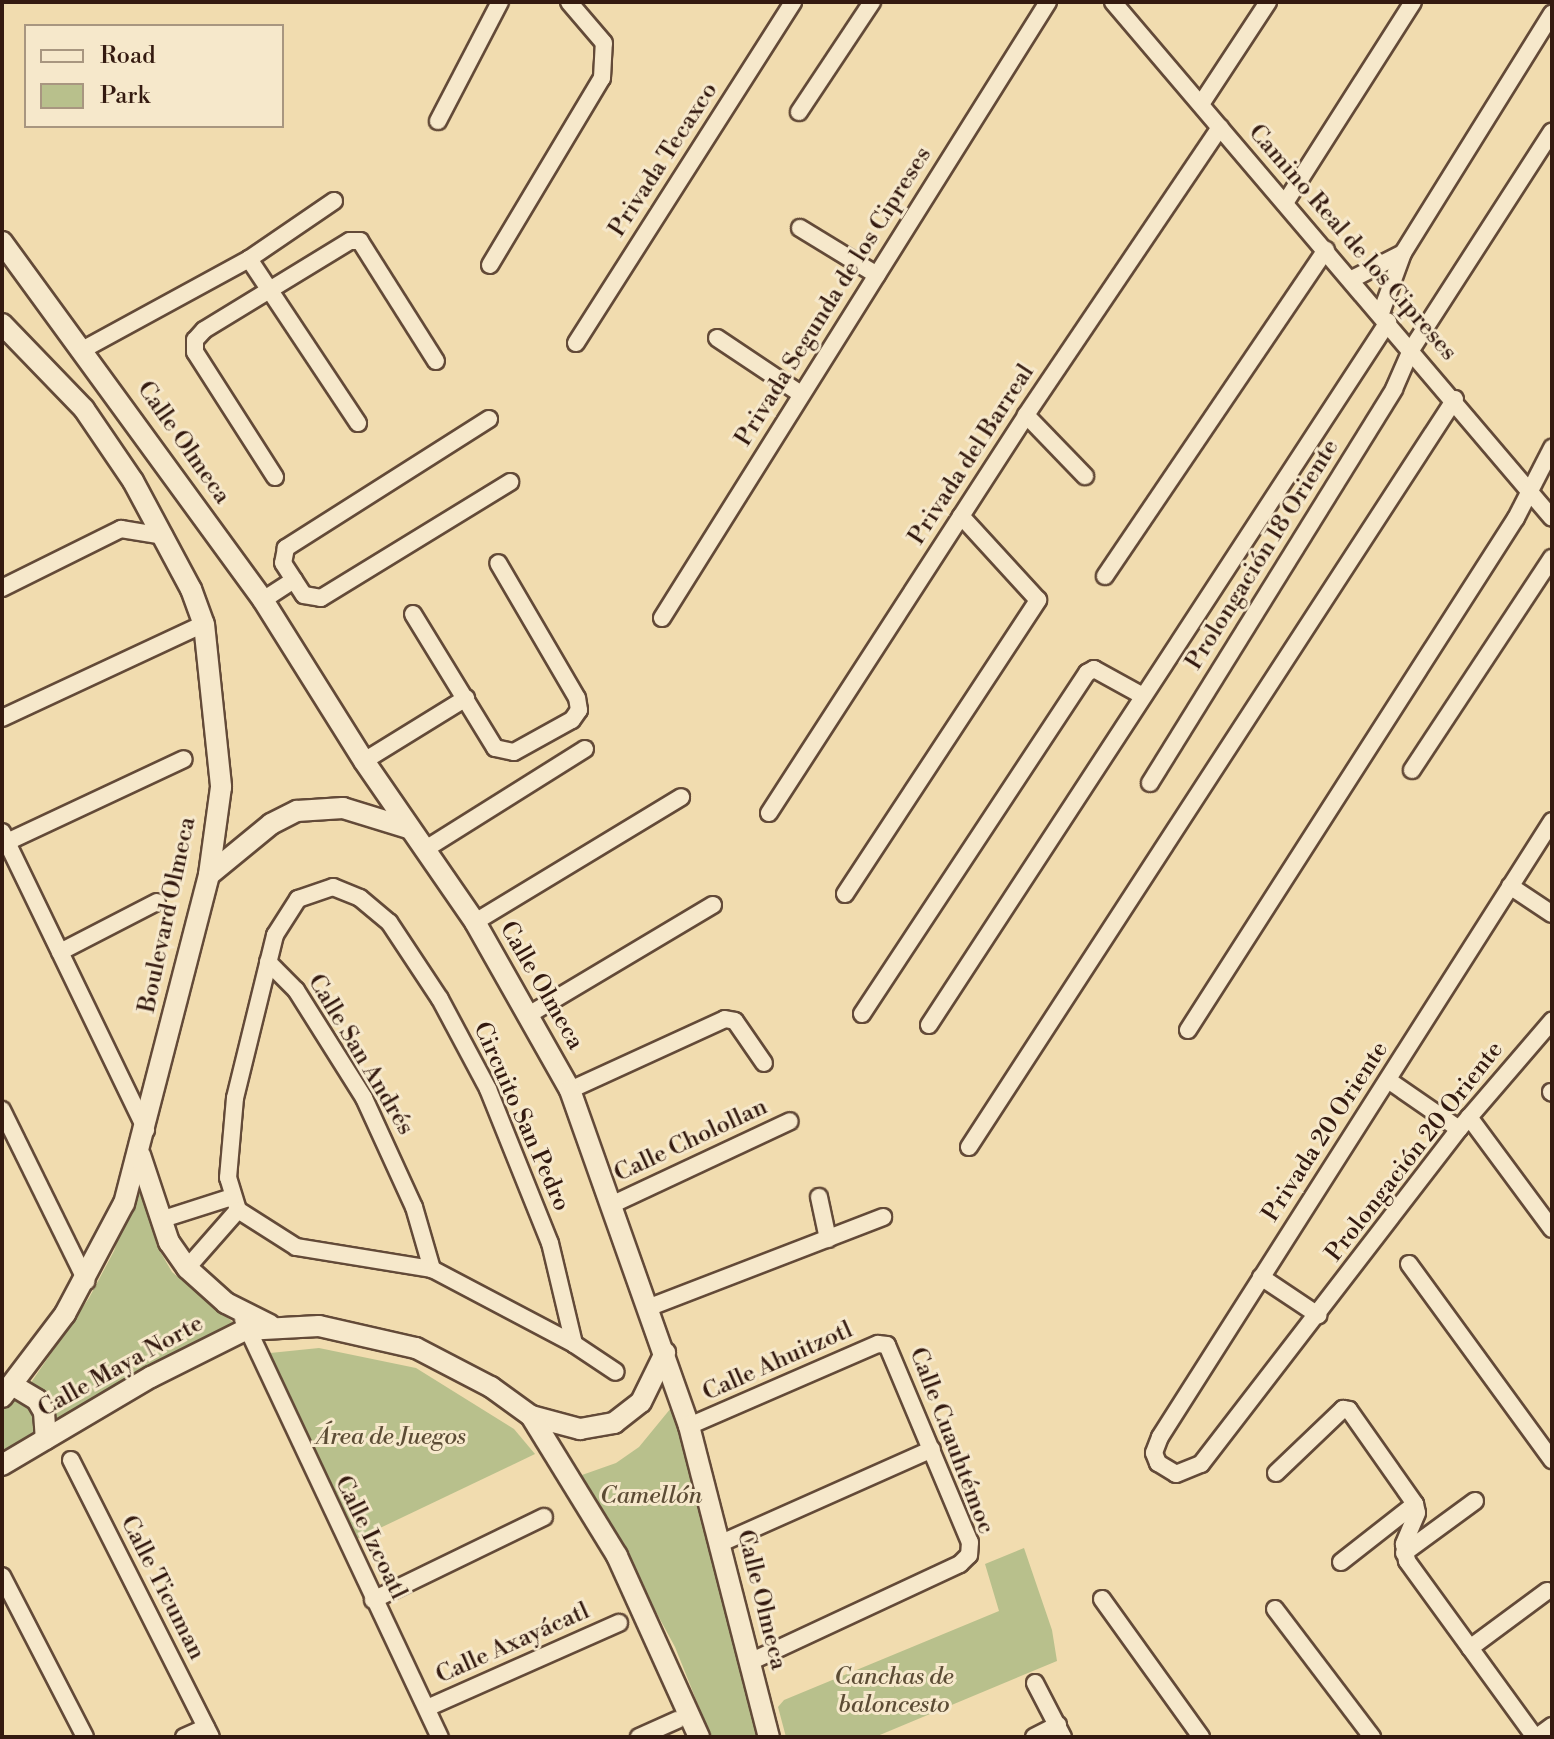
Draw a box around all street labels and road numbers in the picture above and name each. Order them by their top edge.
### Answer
street label: Privada Tecaxco [603,77,725,243]
street label: Camino Real de los Cipreses [1242,119,1462,367]
street label: Privada Segunda de los Cipreses [730,142,938,452]
street label: Privada del Barreal [903,359,1041,551]
street label: Calle Olmeca [130,376,236,510]
street label: Prolongación 18 Oriente [1180,435,1346,675]
street label: Boulevard Olmeca [133,815,203,1015]
street label: Calle Olmeca [493,917,589,1055]
street label: Calle San Andrés [301,969,419,1141]
street label: Circuito San Pedro [466,1018,576,1216]
street label: Prolongación 20 Oriente [1320,1036,1510,1268]
street label: Privada 20 Oriente [1257,1037,1395,1227]
street label: Calle Cholollan [610,1093,772,1189]
street label: Calle Maya Norte [33,1310,209,1424]
street label: Calle Ahuitzotl [699,1316,857,1408]
street label: Calle Cuauhtémoc [902,1344,1000,1538]
street label: Calle Izcoatl [328,1471,412,1605]
street label: Calle Ticuman [113,1511,211,1665]
street label: Calle Olmeca [730,1527,792,1673]
street label: Calle Axayácatl [432,1597,594,1691]

